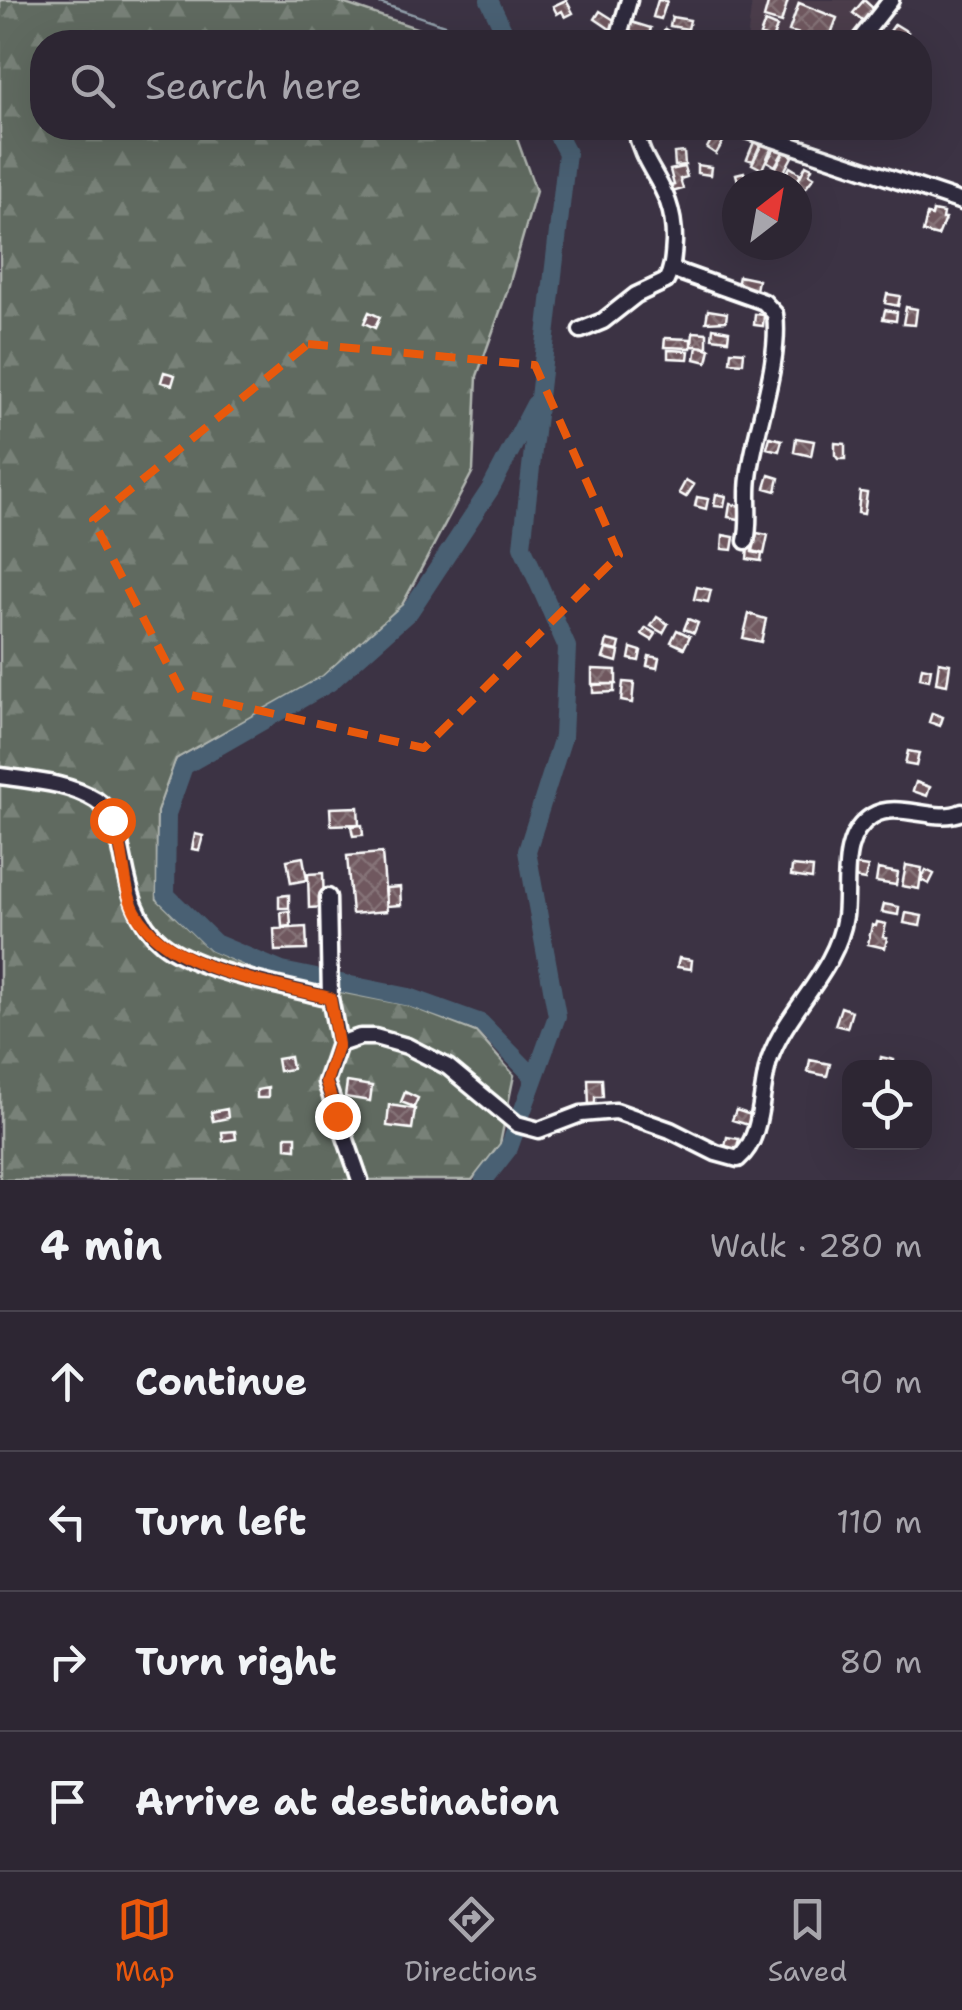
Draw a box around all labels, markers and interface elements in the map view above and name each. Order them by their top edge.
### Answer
search box [30,30,932,140]
icon: search [65,58,120,113]
text: Search here [145,60,362,111]
north arrow [722,170,812,260]
route start [90,798,136,844]
map controls [842,1060,932,1150]
button: locate [842,1060,932,1150]
route end [315,1094,361,1140]
text: 4 min [40,1217,162,1273]
text: Walk · 280 m [710,1224,922,1267]
icon: ahead [40,1354,95,1409]
text: Continue [135,1356,307,1407]
text: 90 m [839,1360,922,1403]
icon: left [40,1494,95,1549]
text: Turn left [135,1496,307,1547]
text: 110 m [836,1500,922,1543]
icon: right [40,1634,95,1689]
text: Turn right [135,1636,337,1687]
text: 80 m [839,1640,922,1683]
icon: arrive [40,1774,95,1829]
text: Arrive at destination [135,1776,559,1827]
tab: Map [115,1892,175,1990]
tab: Directions [404,1892,538,1990]
tab: Saved [768,1892,847,1990]

